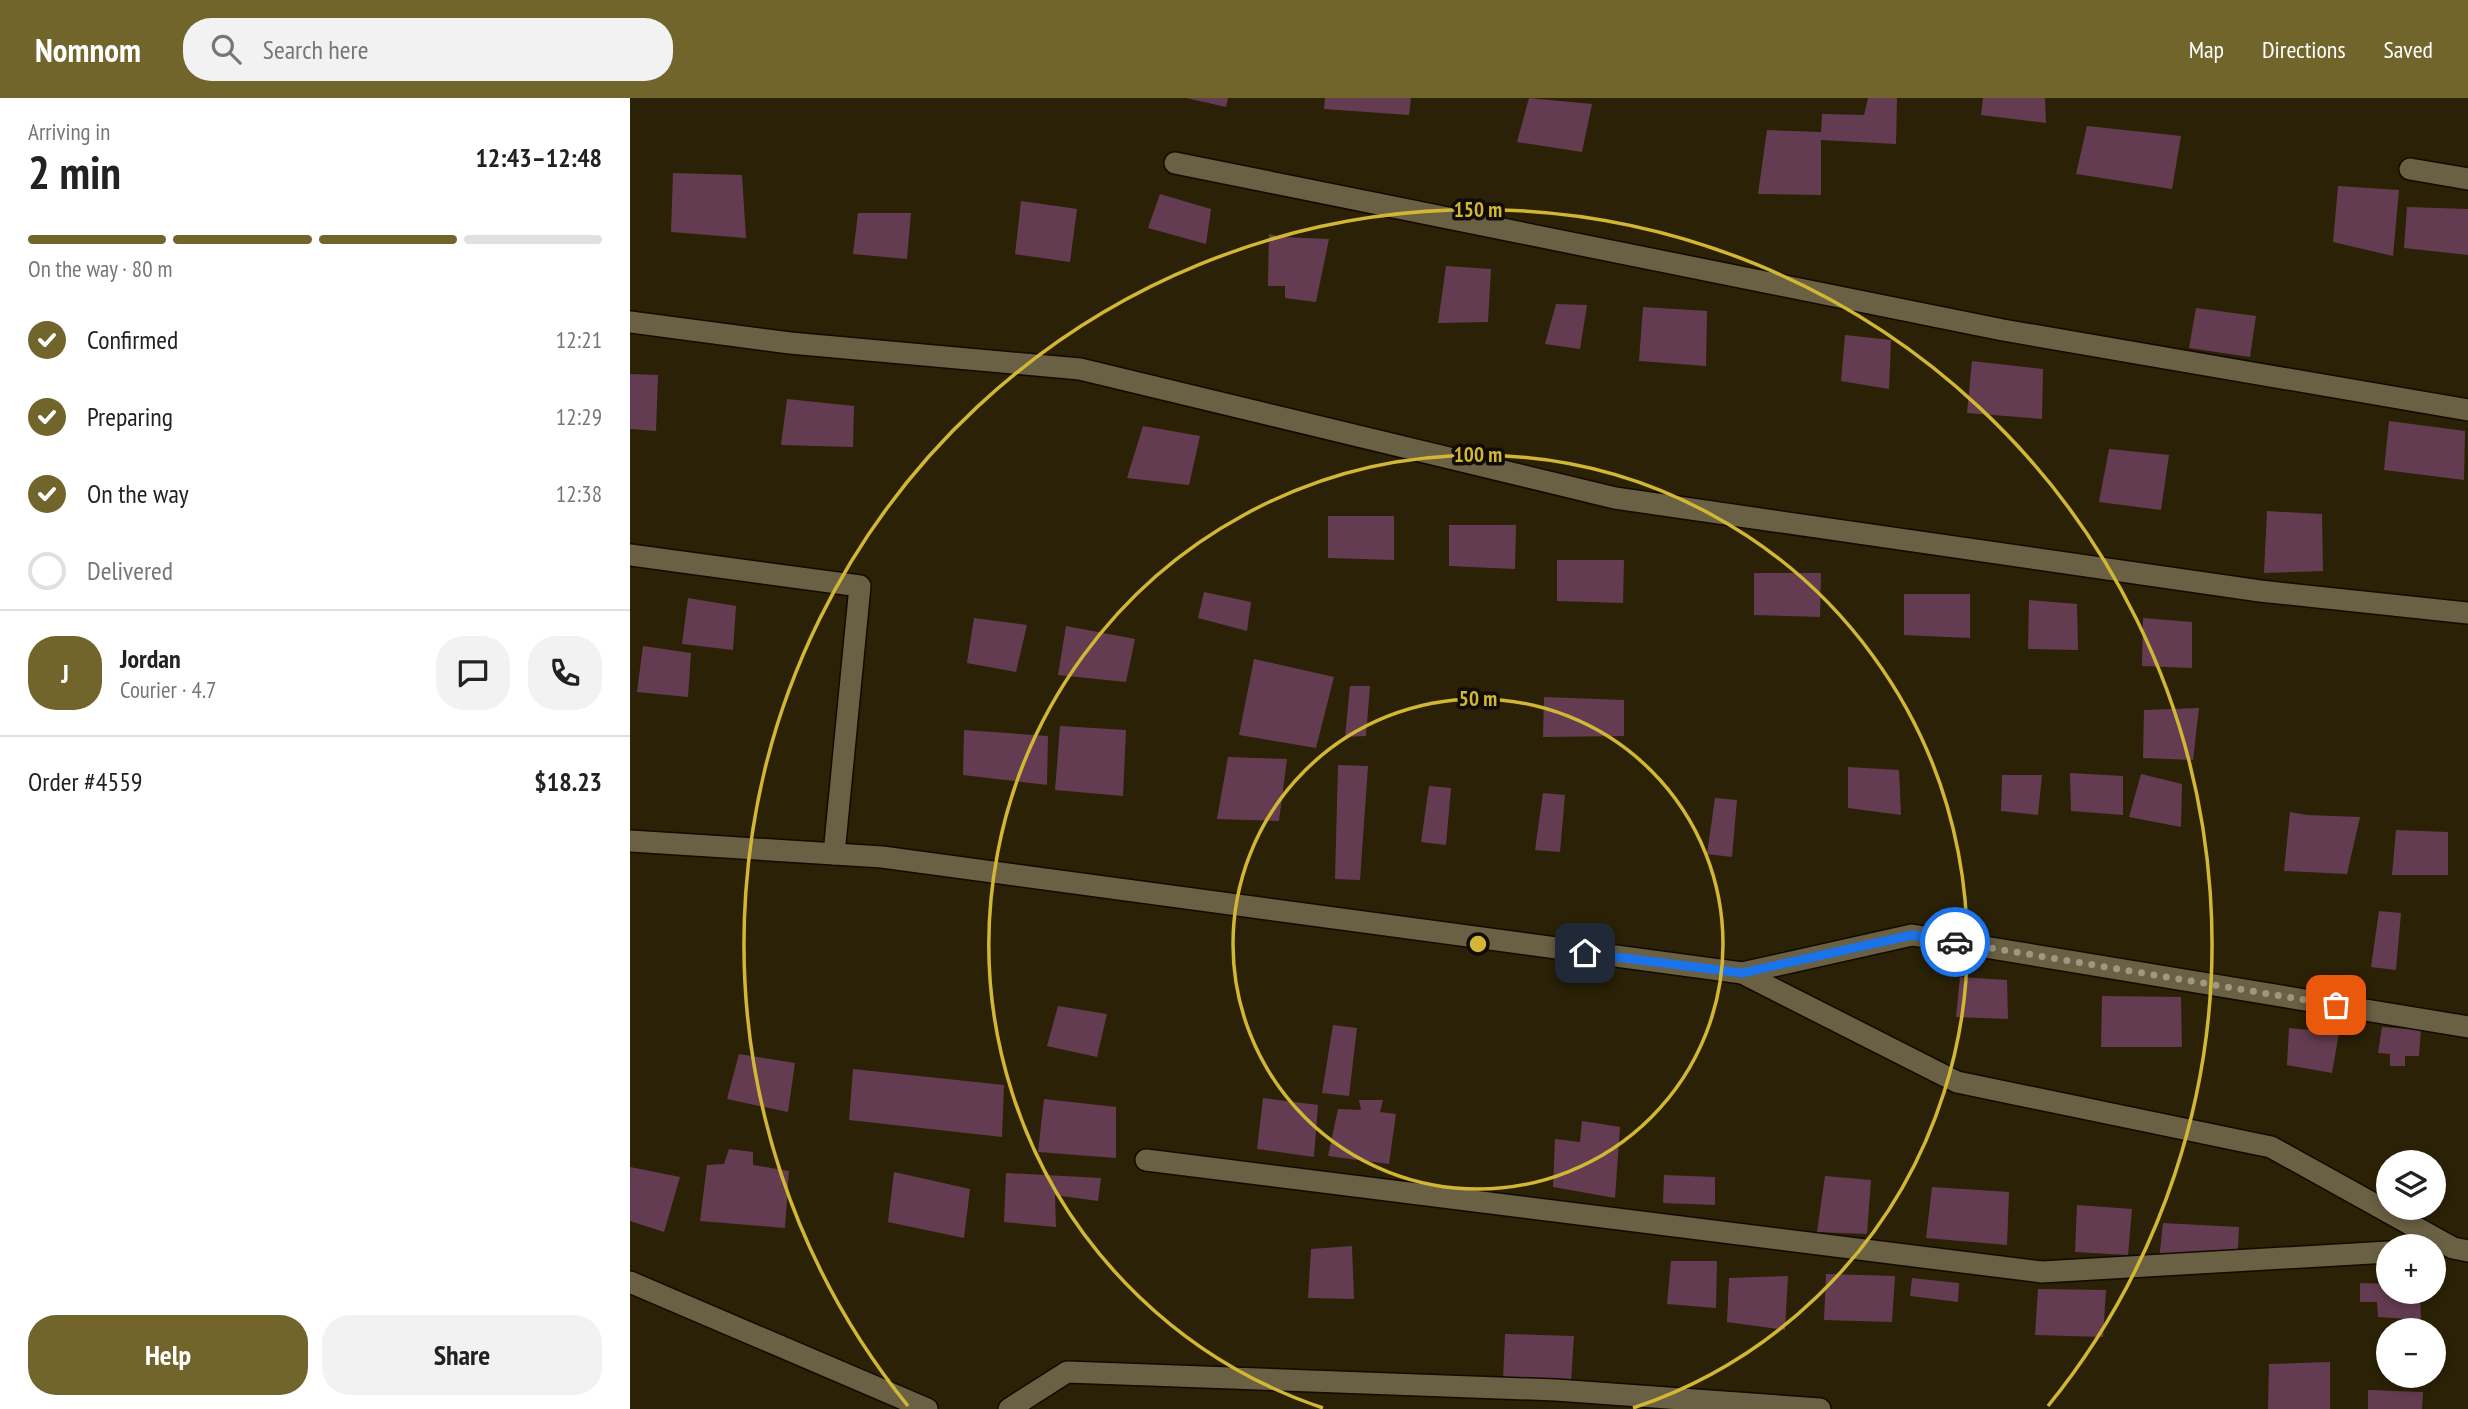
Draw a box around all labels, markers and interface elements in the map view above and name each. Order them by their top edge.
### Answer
search box [183,18,673,81]
text: Nomnom [35,28,141,71]
icon: search [207,30,245,68]
text: Search here [263,33,368,66]
text: Map [2189,34,2224,65]
text: Directions [2262,34,2346,65]
text: Saved [2384,34,2433,65]
text: Arriving in [28,117,110,146]
text: 12:43–12:48 [475,141,602,174]
text: 2 min [28,142,121,202]
text: 150 m [1454,196,1502,223]
text: On the way · 80 m [28,254,172,283]
icon: check [28,321,66,359]
text: Confirmed [87,323,178,356]
text: 12:21 [556,325,602,354]
icon: check [28,398,66,436]
text: Preparing [87,400,173,433]
text: 12:29 [556,402,602,431]
text: 100 m [1454,441,1502,468]
icon: check [28,475,66,513]
text: On the way [87,477,189,510]
text: 12:38 [556,479,602,508]
text: Delivered [87,554,173,587]
button: chat [436,636,510,710]
button: phone [528,636,602,710]
text: Jordan [120,642,181,675]
text: J [61,657,69,690]
text: Courier · 4.7 [120,675,216,704]
text: 50 m [1459,685,1497,712]
text: Order #4559 [28,765,143,798]
text: $18.23 [534,765,602,798]
courier [1920,907,1990,977]
pin [1555,923,1615,983]
icon: car [1936,923,1974,961]
centre of rings [1466,932,1490,956]
icon: home [1566,934,1604,972]
pin [2306,975,2366,1035]
icon: bag [2317,986,2355,1024]
map controls [2376,1150,2446,1388]
button: layers [2376,1150,2446,1220]
button: + [2376,1234,2446,1304]
button: Help [28,1315,308,1395]
button: Share [322,1315,602,1395]
button: − [2376,1318,2446,1388]

